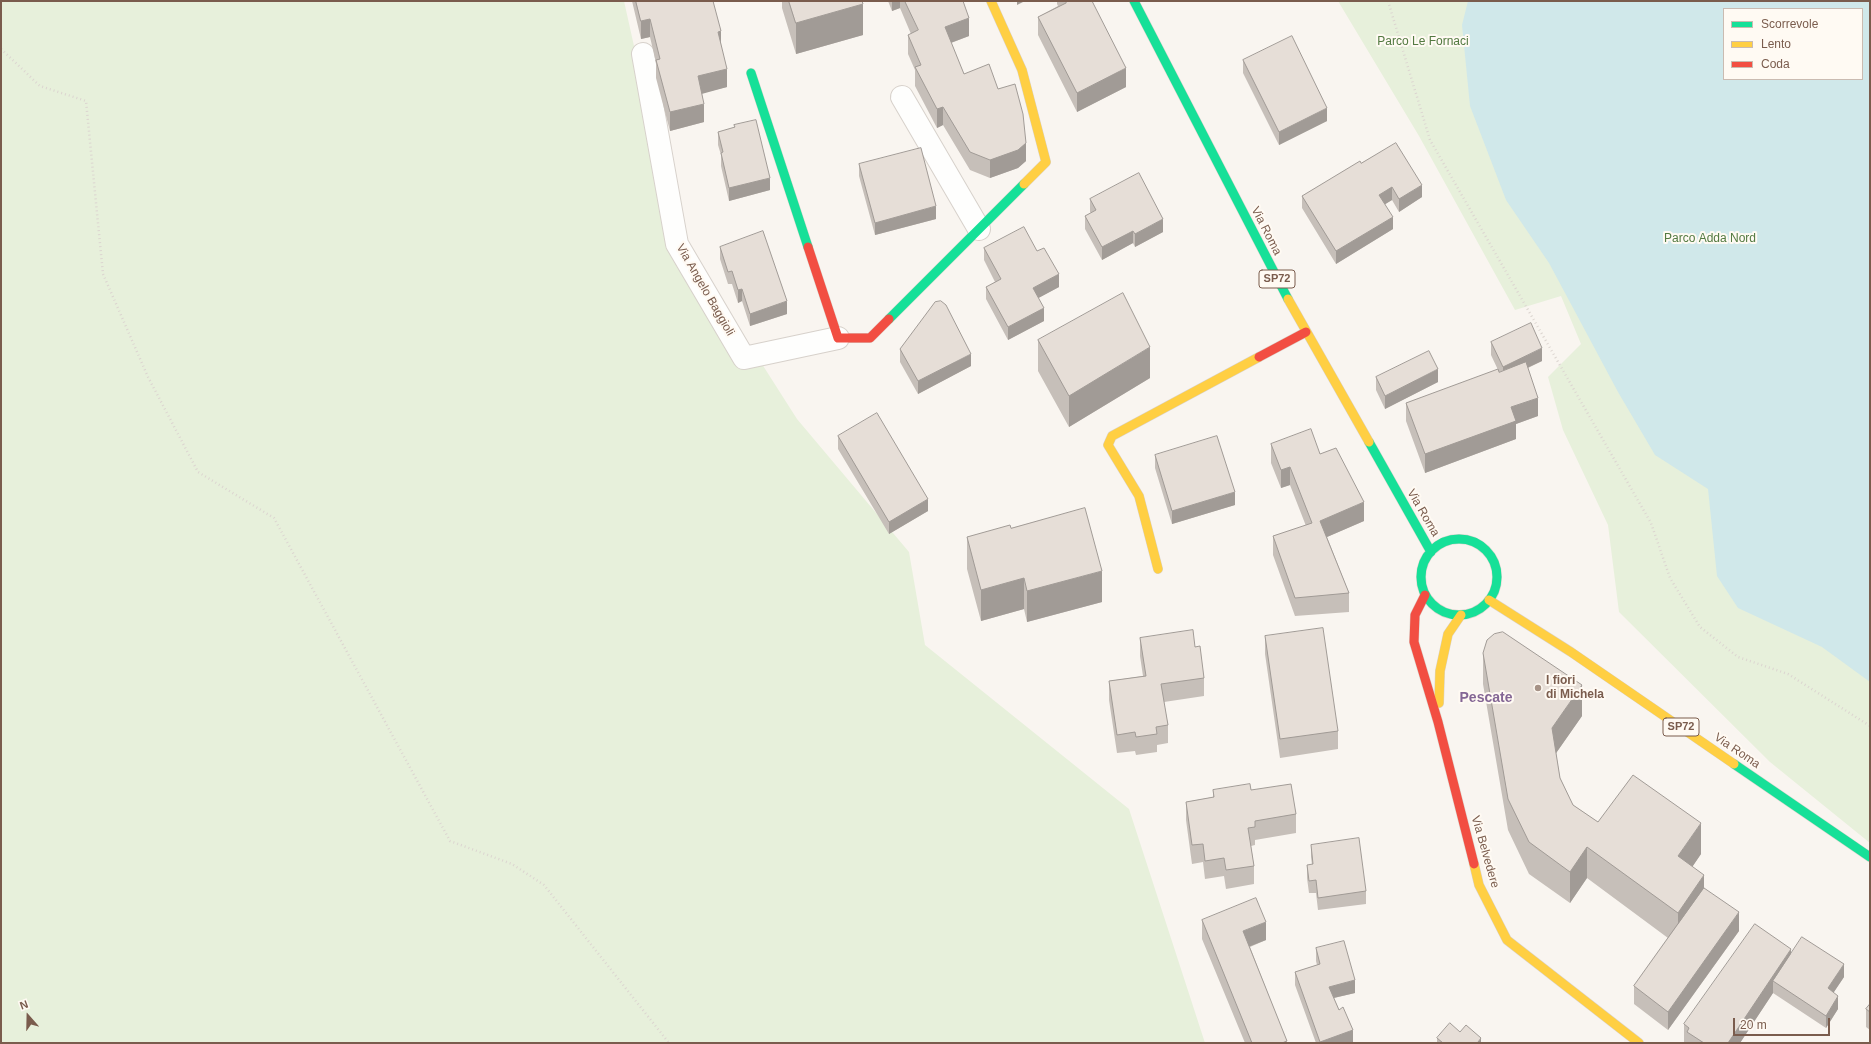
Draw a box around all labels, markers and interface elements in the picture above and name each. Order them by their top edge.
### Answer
legend [1723,8,1863,80]
text: Scorrevole [1761,17,1818,31]
park label: Parco Le Fornaci [1377,35,1469,49]
text: Lento [1761,37,1791,51]
text: Coda [1761,57,1790,71]
street label: Via Roma [1248,204,1284,258]
park label: Parco Adda Nord [1664,232,1756,246]
street label: Via Angelo Baggioli [673,241,737,339]
road number: SP72 [1259,270,1295,288]
street label: Via Roma [1404,487,1442,539]
place label: I fiori di Michela [1546,674,1604,702]
marker: I fiori di Michela [1533,683,1543,693]
district label: Pescate [1460,690,1512,706]
road number: SP72 [1663,718,1699,736]
street label: Via Roma [1711,730,1763,772]
street label: Via Belvedere [1468,814,1502,890]
north arrow [8,996,48,1036]
text: N [18,998,30,1012]
scale bar [1735,1010,1832,1036]
text: 20 m [1740,1018,1767,1032]

